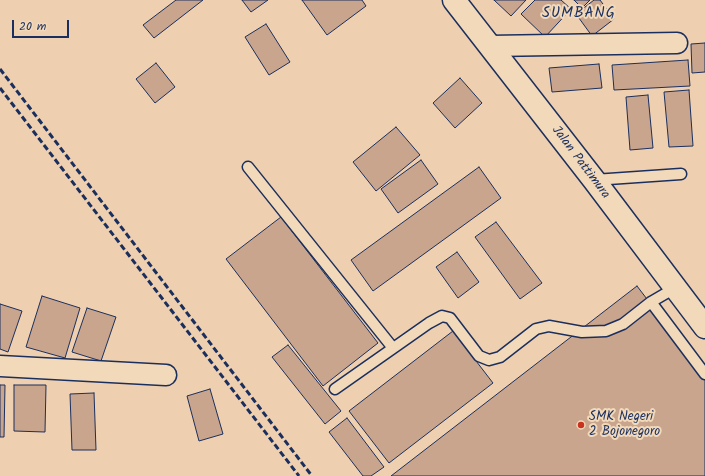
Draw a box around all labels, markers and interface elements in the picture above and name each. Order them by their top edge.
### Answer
district label: SUMBANG [542,5,616,23]
scale bar [14,12,71,38]
text: 20 m [19,17,46,36]
street label: Jalan Pattimura [548,124,612,202]
place label: SMK Negeri 2 Bojonegoro [589,410,660,441]
marker: SMK Negeri 2 Bojonegoro [576,420,586,430]

